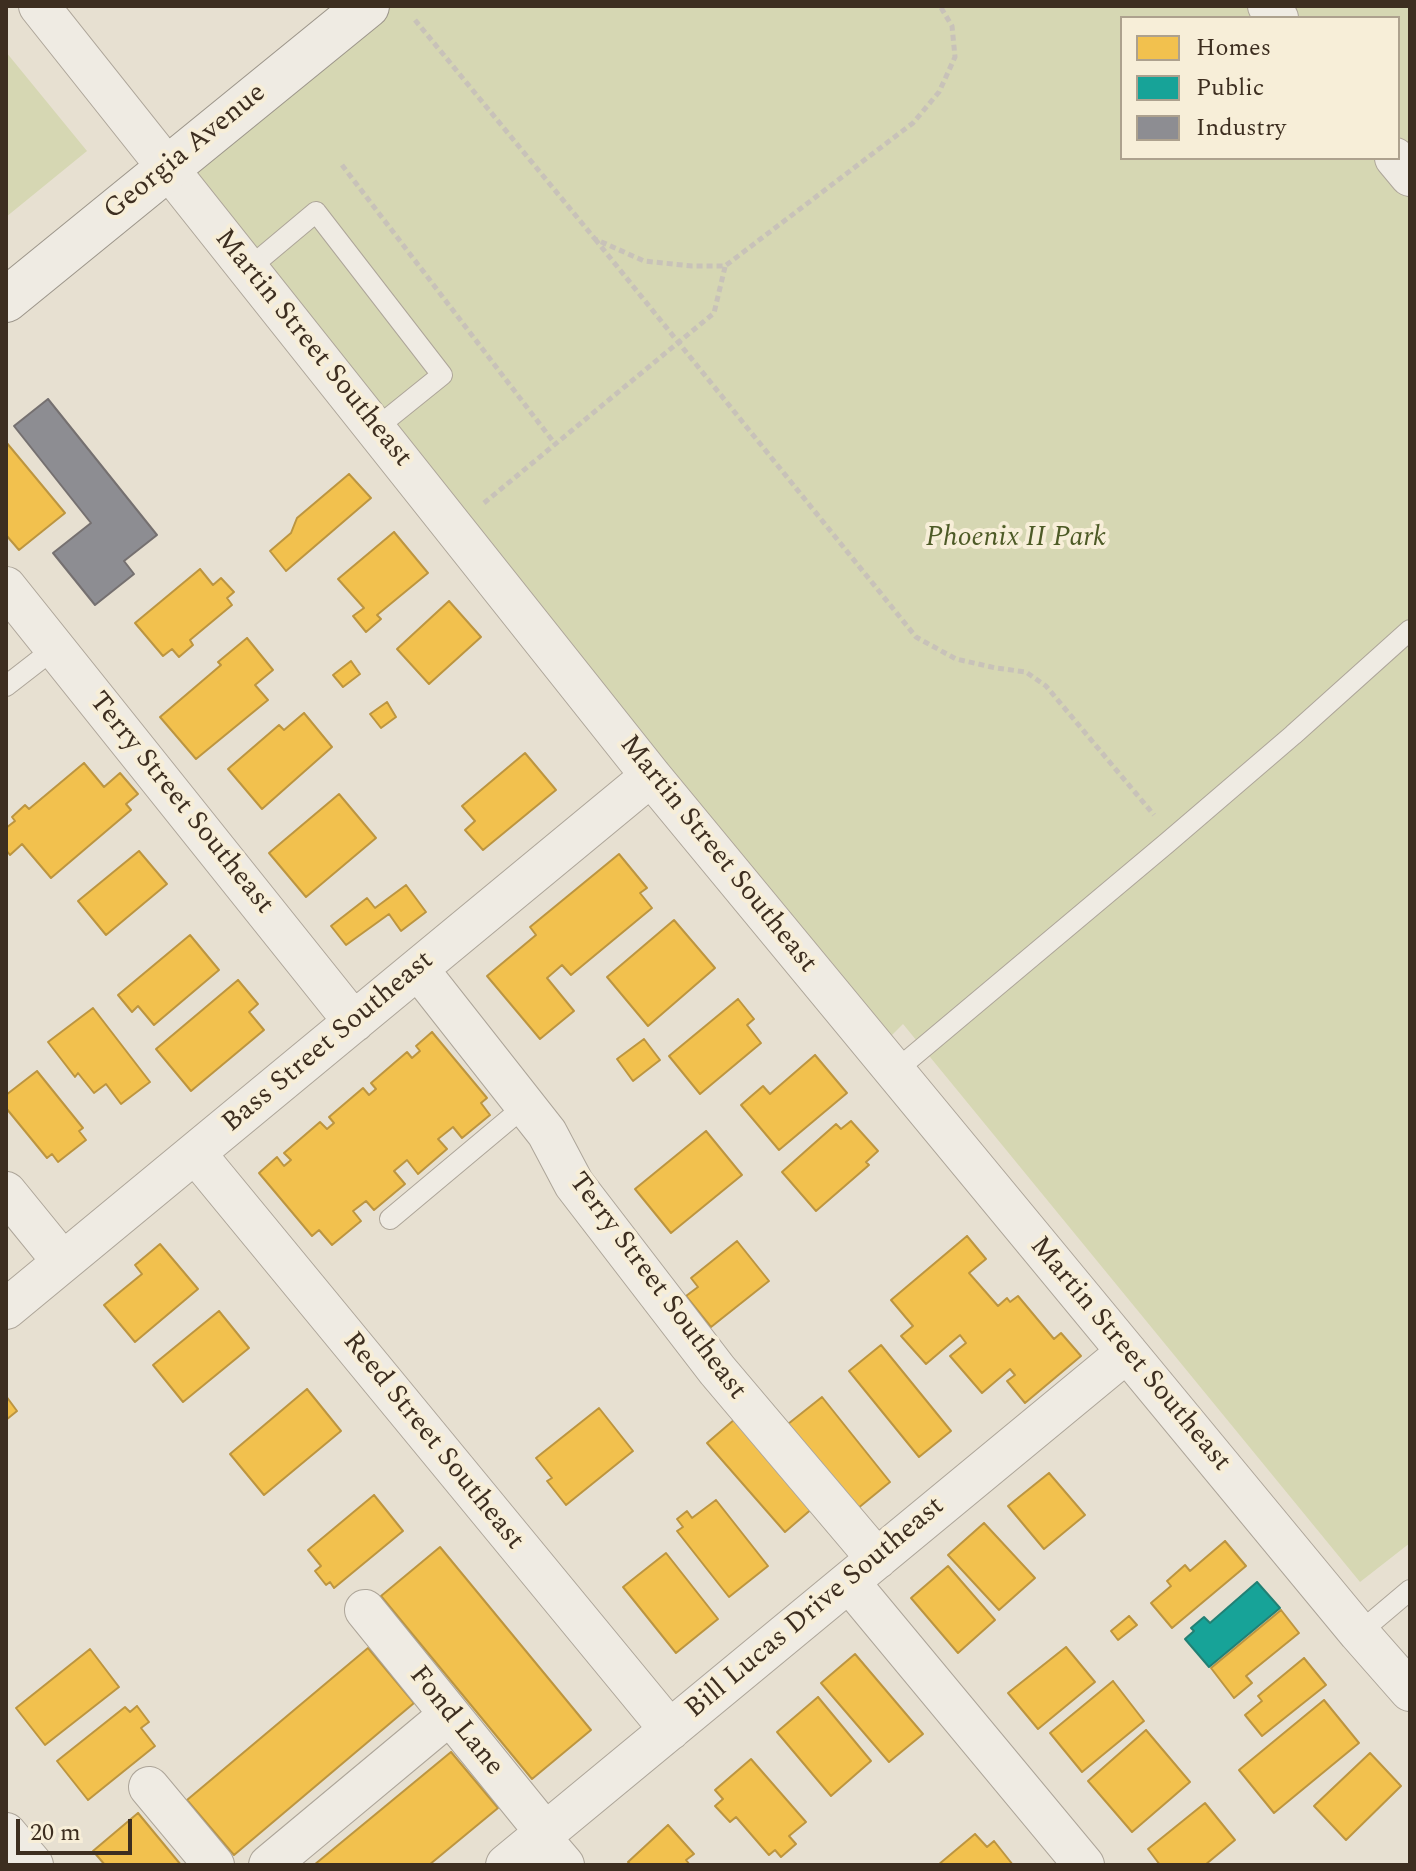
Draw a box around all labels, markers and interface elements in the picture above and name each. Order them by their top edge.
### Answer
legend [1120,16,1400,160]
text: Homes [1196,30,1271,66]
text: Public [1196,70,1264,106]
street label: Georgia Avenue [98,77,274,229]
text: Industry [1196,110,1286,146]
street label: Martin Street Southeast [206,224,418,474]
park label: Phoenix II Park [926,523,1106,557]
street label: Terry Street Southeast [80,686,280,922]
street label: Martin Street Southeast [611,730,823,980]
street label: Bass Street Southeast [217,945,441,1141]
street label: Terry Street Southeast [560,1167,752,1407]
street label: Martin Street Southeast [1021,1231,1237,1479]
street label: Reed Street Southeast [334,1326,530,1558]
street label: Bill Lucas Drive Southeast [680,1491,952,1727]
street label: Fond Lane [401,1660,509,1784]
scale bar [20,1803,136,1853]
text: 20 m [30,1815,81,1851]

